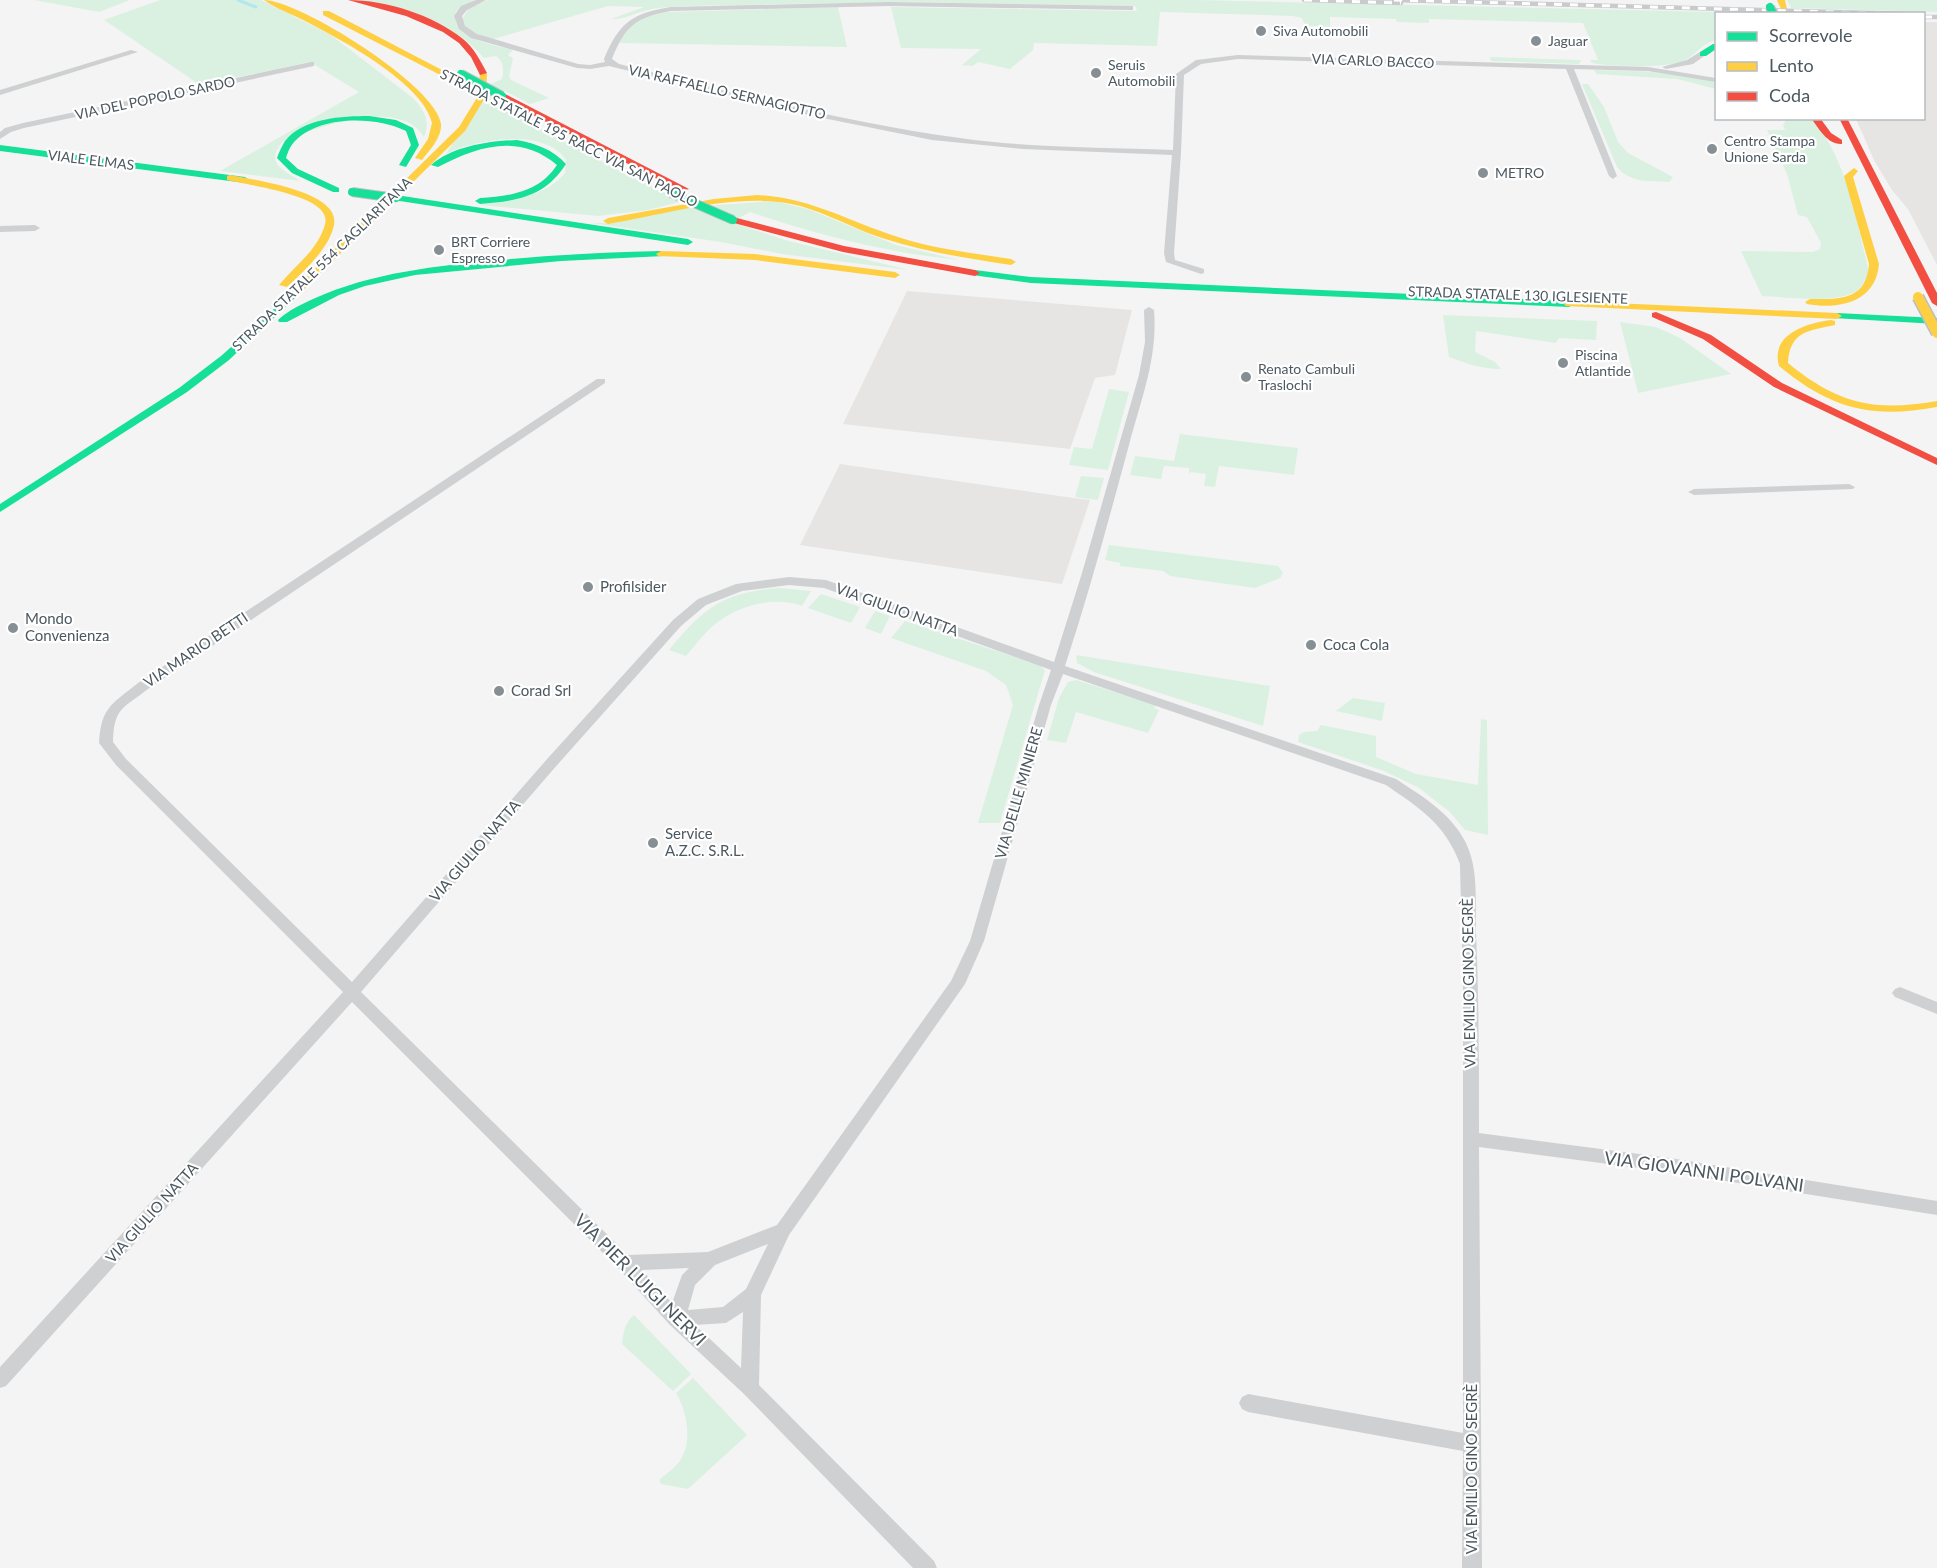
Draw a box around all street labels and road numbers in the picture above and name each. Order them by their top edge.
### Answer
street label: VIA CARLO BACCO [1311,50,1435,71]
street label: VIA RAFFAELLO SERNAGIOTTO [627,61,827,123]
street label: STRADA STATALE 195 RACC VIA SAN PAOLO [438,65,701,210]
street label: VIA DEL POPOLO SARDO [73,72,237,123]
street label: VIALE ELMAS [47,146,135,173]
street label: STRADA STATALE 554 CAGLIARITANA [228,173,415,354]
street label: STRADA STATALE 130 IGLESIENTE [1408,282,1628,307]
street label: VIA GIULIO NATTA [834,579,962,640]
street label: VIA MARIO BETTI [140,608,251,691]
street label: VIA DELLE MINIERE [991,725,1045,861]
street label: VIA GIULIO NATTA [425,795,524,905]
street label: VIA EMILIO GINO SEGRÈ [1458,898,1478,1068]
street label: VIA GIOVANNI POLVANI [1603,1146,1805,1196]
street label: VIA GIULIO NATTA [101,1158,202,1266]
street label: VIA PIER LUIGI NERVI [570,1209,711,1350]
street label: VIA EMILIO GINO SEGRÈ [1462,1384,1480,1554]

